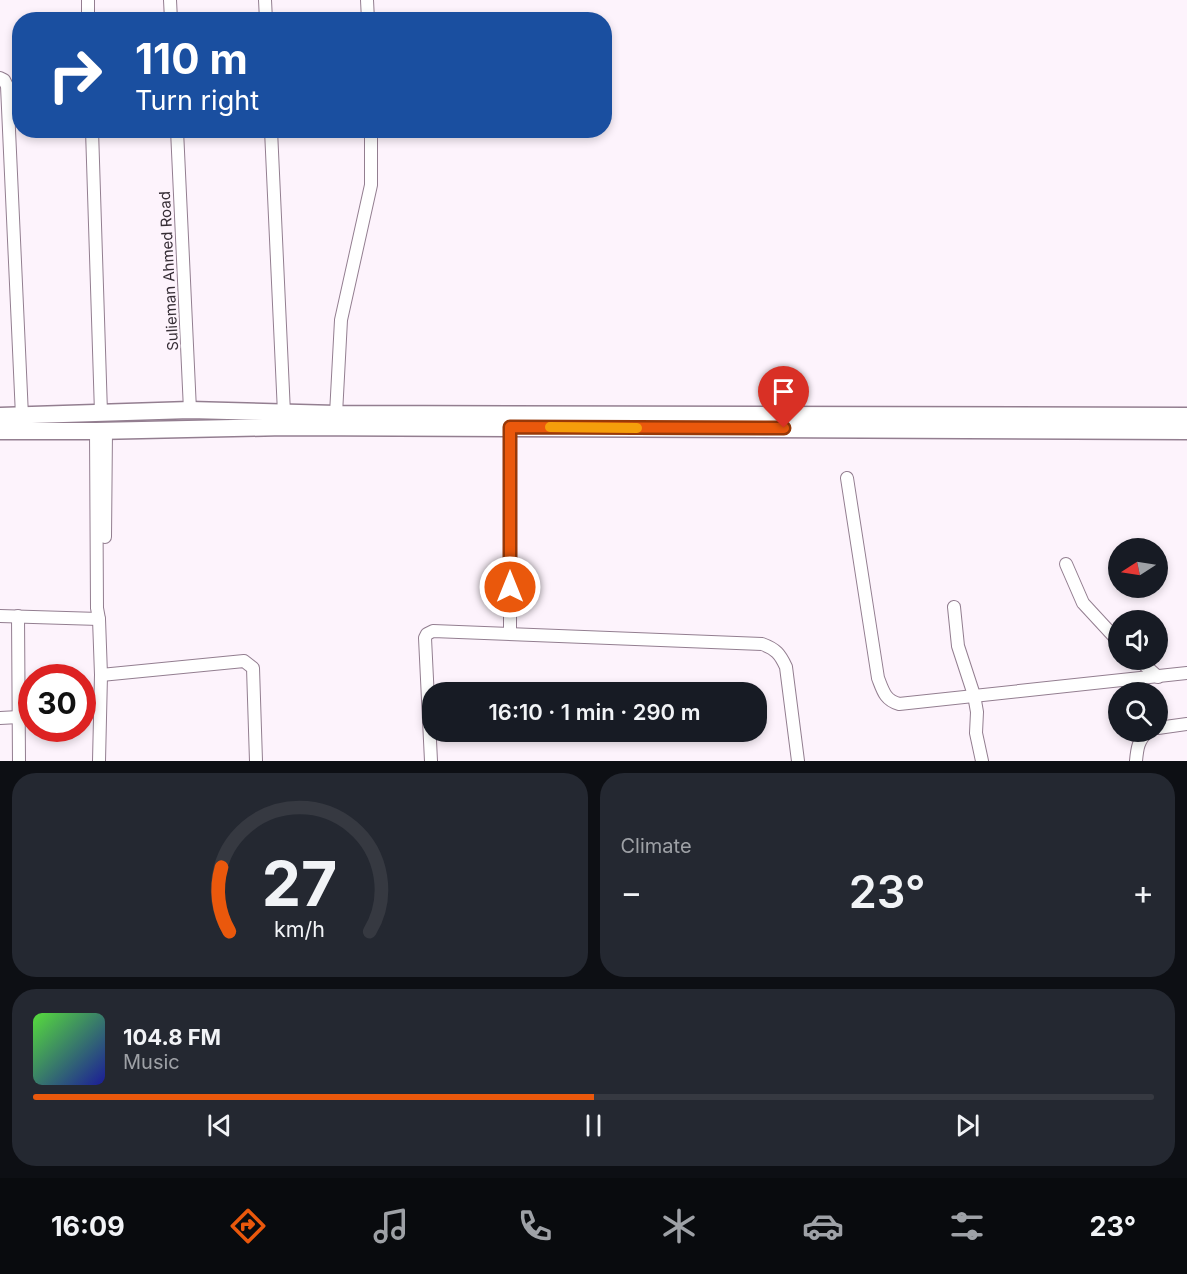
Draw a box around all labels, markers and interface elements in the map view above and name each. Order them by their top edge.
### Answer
text: 110 m [135,33,248,84]
icon: right [36,36,114,114]
text: Turn right [135,84,259,117]
street label: Sulieman Ahmed Road [155,191,182,351]
pin [758,366,809,428]
icon: arrive [767,375,800,408]
north arrow [1108,538,1168,598]
map controls [1108,538,1168,742]
position arrow [478,555,542,619]
button: sound [1108,610,1168,670]
speed limit sign: 30 [18,664,96,742]
button: search [1108,682,1168,742]
text: 16:10 · 1 min · 290 m [489,699,700,725]
text: Climate [621,834,692,858]
text: 27 [262,846,338,921]
text: 23° [849,864,926,919]
text: − [621,872,642,912]
text: + [1132,872,1154,912]
text: km/h [274,916,325,942]
text: 104.8 FM [123,1024,221,1050]
text: Music [123,1050,180,1074]
icon: previous [203,1109,236,1142]
icon: pause [577,1109,610,1142]
icon: next [951,1109,984,1142]
icon: directions [227,1205,269,1247]
icon: music [370,1205,412,1247]
icon: phone [514,1205,556,1247]
icon: climate [658,1205,700,1247]
icon: car [802,1205,844,1247]
icon: filters [946,1205,988,1247]
text: 16:09 [51,1210,125,1243]
text: 23° [1089,1210,1136,1243]

